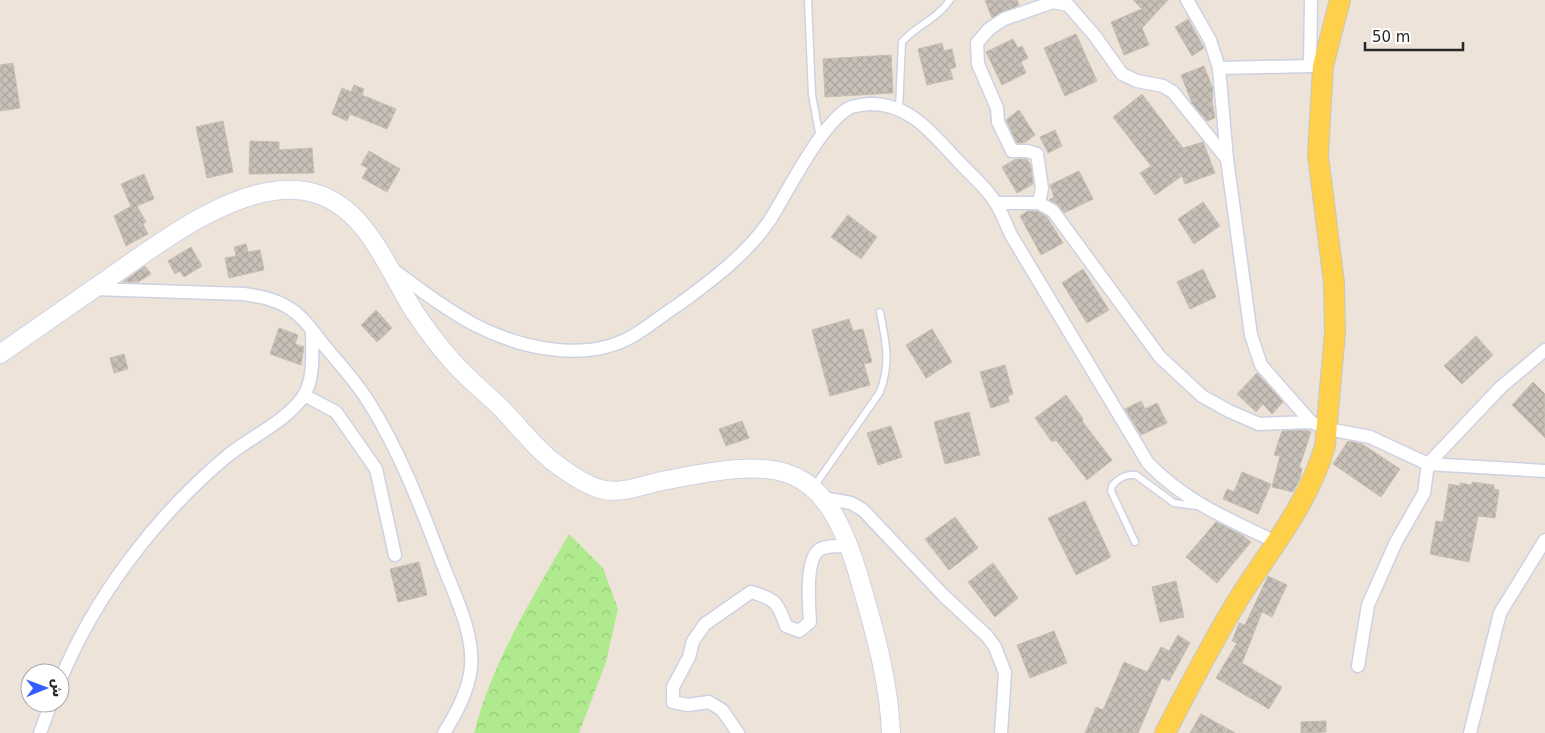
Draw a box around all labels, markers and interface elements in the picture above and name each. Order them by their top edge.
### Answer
scale bar [1365,20,1462,52]
text: 50 m [1372,28,1410,46]
north arrow [20,663,70,713]
text: ش [50,678,66,698]

